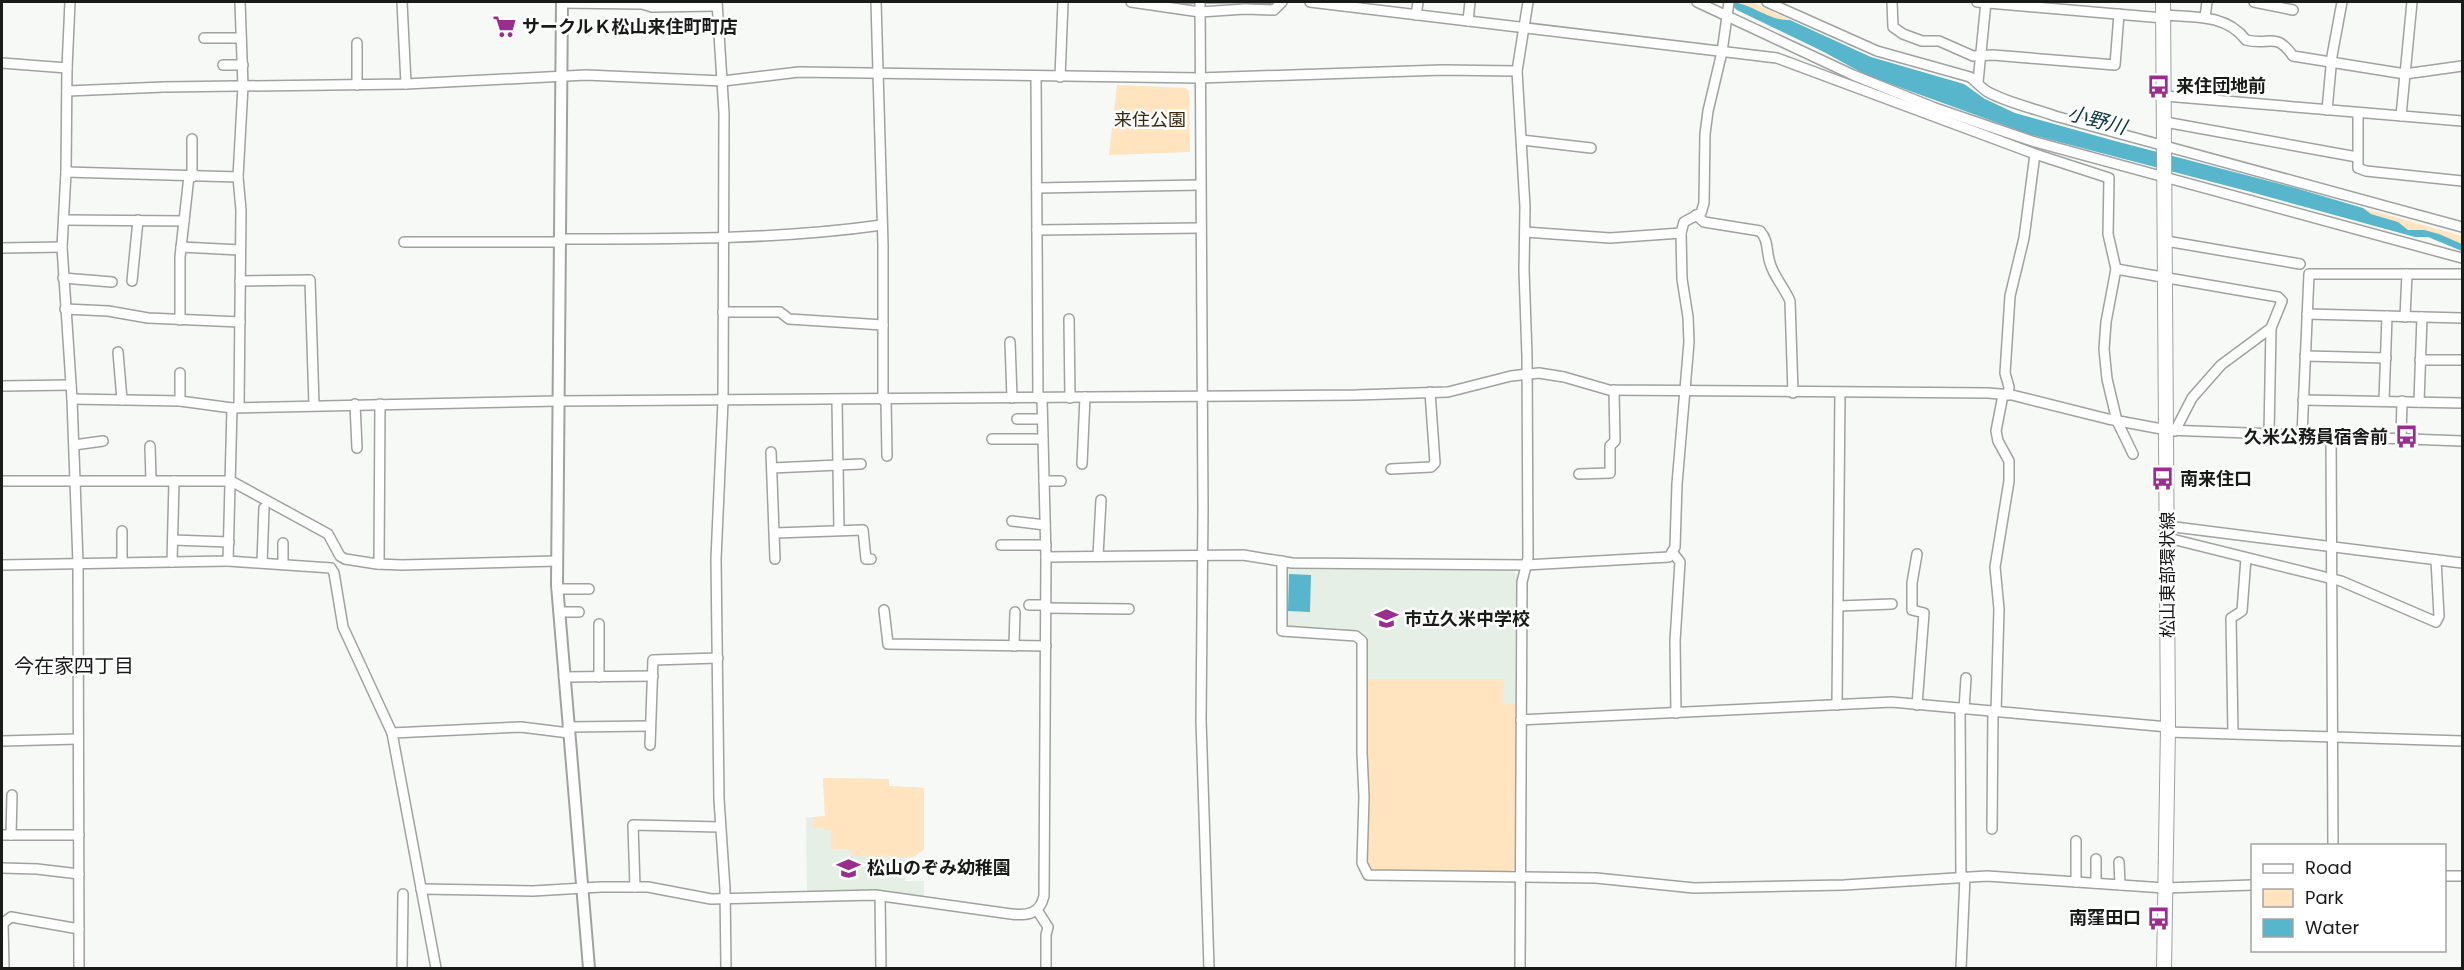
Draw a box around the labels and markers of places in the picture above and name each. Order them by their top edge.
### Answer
supermarket icon: サークルＫ松山来住町町店 [491,14,517,40]
place label: サークルＫ松山来住町町店 [522,14,737,39]
bus stop icon: 来住団地前 [2145,73,2171,99]
place label: 来住団地前 [2176,73,2266,98]
place label: 久米公務員宿舎前 [2244,424,2388,449]
bus stop icon: 久米公務員宿舎前 [2393,424,2419,450]
bus stop icon: 南来住口 [2149,466,2175,492]
place label: 南来住口 [2180,466,2252,491]
school or university icon: 市立久米中学校 [1373,606,1399,632]
place label: 市立久米中学校 [1404,606,1530,631]
school or university icon: 松山のぞみ幼稚園 [836,855,862,881]
place label: 松山のぞみ幼稚園 [867,855,1011,880]
place label: 南窪田口 [2069,905,2141,930]
bus stop icon: 南窪田口 [2146,905,2172,931]

